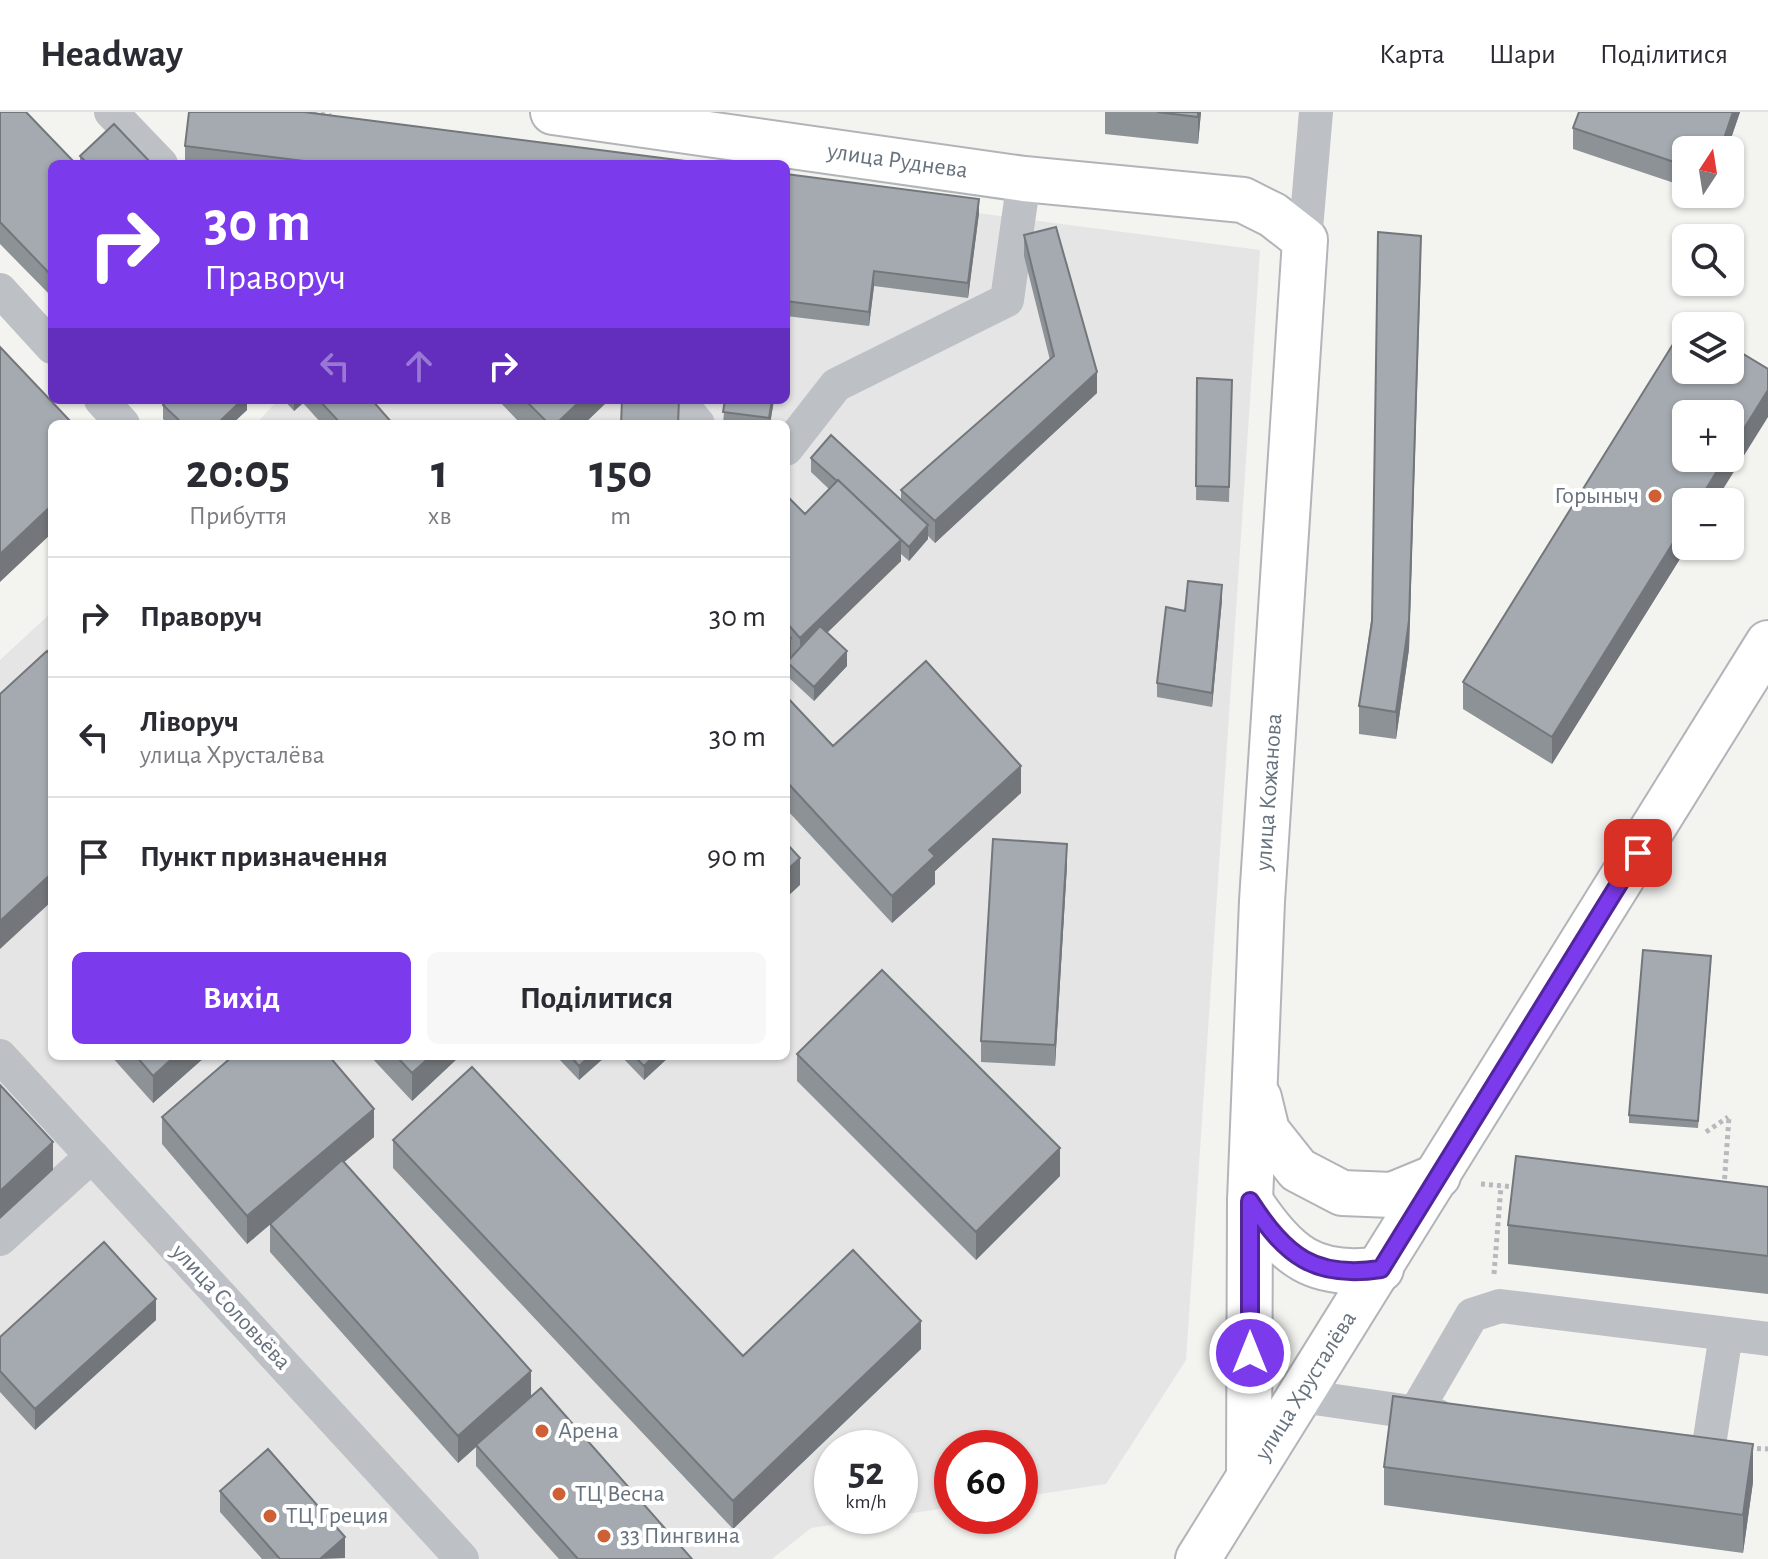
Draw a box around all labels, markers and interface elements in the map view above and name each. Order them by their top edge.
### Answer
text: Headway [40,36,183,74]
text: Карта [1379,41,1445,69]
text: Шари [1489,41,1556,69]
text: Поділитися [1600,41,1728,69]
north arrow [1672,136,1744,208]
map controls [1672,136,1744,560]
street label: улица Руднева [825,139,969,183]
icon: right [72,192,176,296]
text: 30 m [204,195,311,251]
button: search [1672,224,1744,296]
text: Праворуч [204,260,346,296]
button: layers [1672,312,1744,384]
icon: left [313,344,357,388]
icon: ahead [397,344,441,388]
icon: right [481,344,525,388]
button: + [1672,400,1744,472]
text: 20:05 [186,449,290,497]
text: 1 [431,449,448,497]
text: 150 [589,449,652,497]
place label: Горыныч [1554,484,1639,508]
marker: Горыныч [1646,487,1664,505]
button: − [1672,488,1744,560]
text: Прибуття [189,503,287,529]
text: хв [428,503,451,529]
text: m [610,503,631,529]
icon: right [72,595,116,639]
text: Праворуч [140,602,262,632]
text: 30 m [709,602,766,632]
text: Ліворуч [140,707,239,737]
street label: улица Кожанова [1251,712,1286,873]
icon: left [72,715,116,759]
text: 30 m [709,722,766,752]
text: улица Хрусталёва [140,742,325,768]
pin [1604,819,1672,887]
icon: arrive [1616,831,1660,875]
icon: arrive [72,835,116,879]
text: Пункт призначення [140,842,388,872]
text: 90 m [707,842,766,872]
button: Вихід [72,952,411,1044]
button: Поділитися [427,952,766,1044]
street label: улица Соловьёва [166,1239,295,1375]
street label: улица Хрусталёва [1250,1307,1361,1465]
position arrow [1208,1311,1292,1395]
place label: Арена [558,1419,619,1443]
marker: Арена [533,1422,551,1440]
speed limit sign: 60 [934,1430,1038,1534]
text: 52 [848,1452,884,1492]
place label: ТЦ Весна [575,1482,665,1506]
marker: ТЦ Весна [550,1485,568,1503]
text: km/h [845,1492,887,1512]
place label: ТЦ Греция [286,1504,388,1528]
marker: ТЦ Греция [261,1507,279,1525]
place label: 33 Пингвина [620,1524,740,1548]
marker: 33 Пингвина [595,1527,613,1545]

